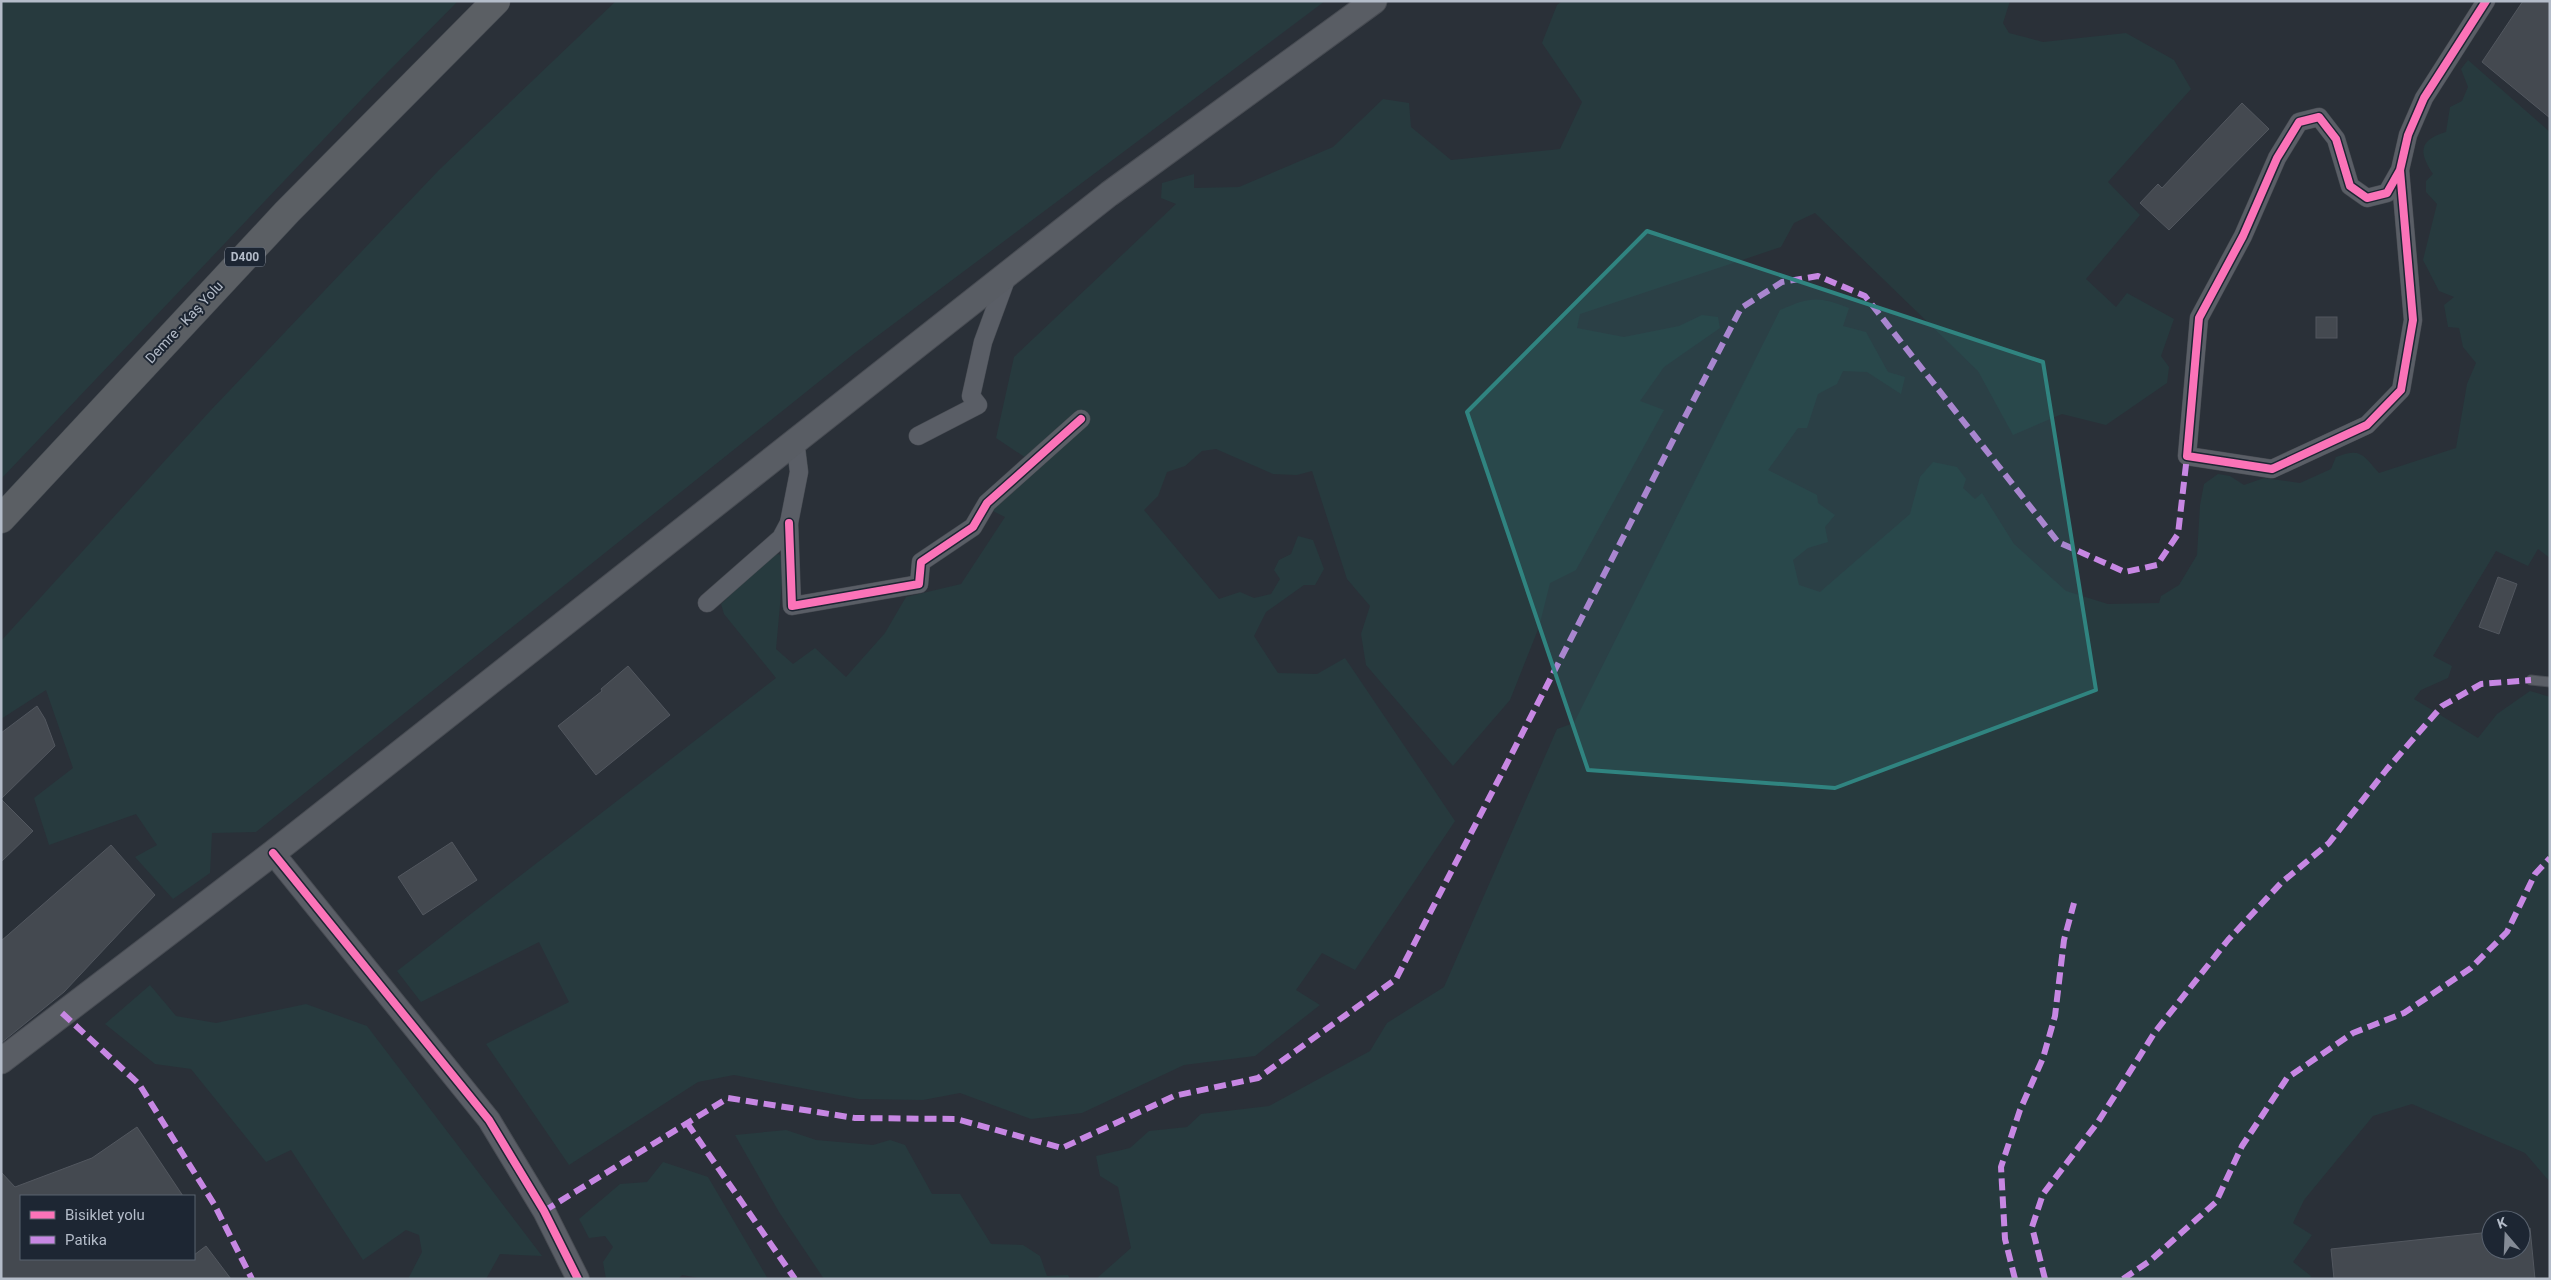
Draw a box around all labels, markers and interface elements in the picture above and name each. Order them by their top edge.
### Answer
road number: D400 [225,248,265,266]
street label: Demre - Kaş Yolu [142,278,226,366]
legend [20,1195,195,1260]
text: Bisiklet yolu [65,1206,145,1224]
north arrow [2481,1210,2531,1260]
text: K [2495,1214,2509,1232]
text: Patika [65,1231,107,1249]

